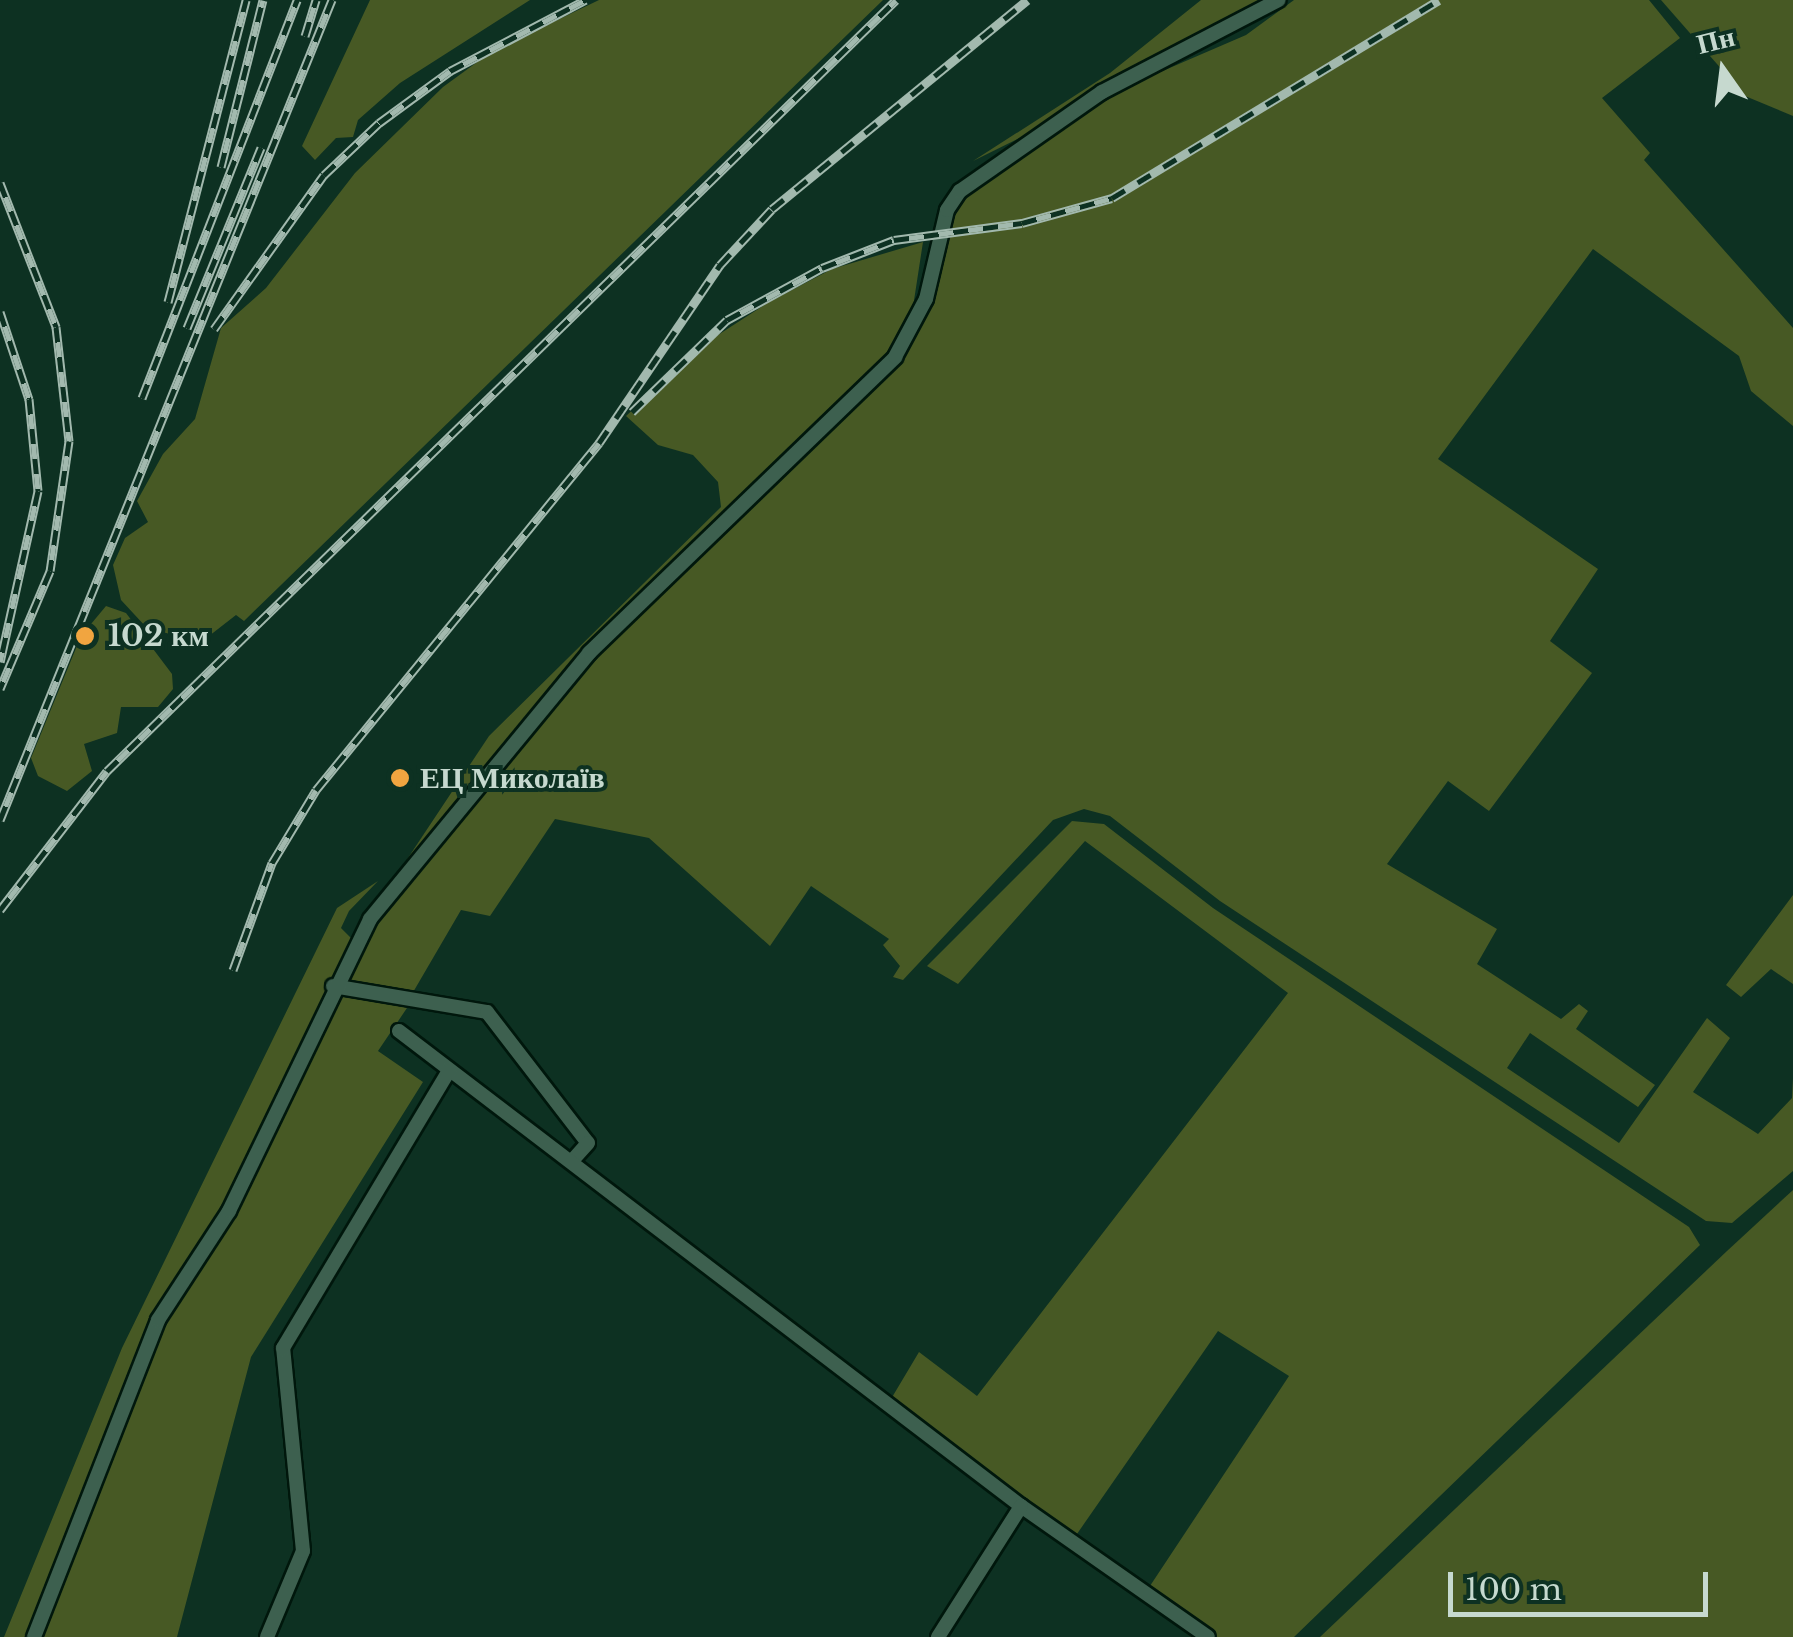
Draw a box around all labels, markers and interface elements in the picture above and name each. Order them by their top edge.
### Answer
text: Пн [1693,19,1738,62]
north arrow [1673,20,1773,120]
place label: 102 км [108,618,209,654]
marker: 102 км [72,623,98,649]
place label: ЕЦ Миколаїв [420,760,605,796]
marker: ЕЦ Миколаїв [389,767,411,789]
scale bar [1453,1552,1713,1614]
text: 100 m [1465,1571,1562,1608]

